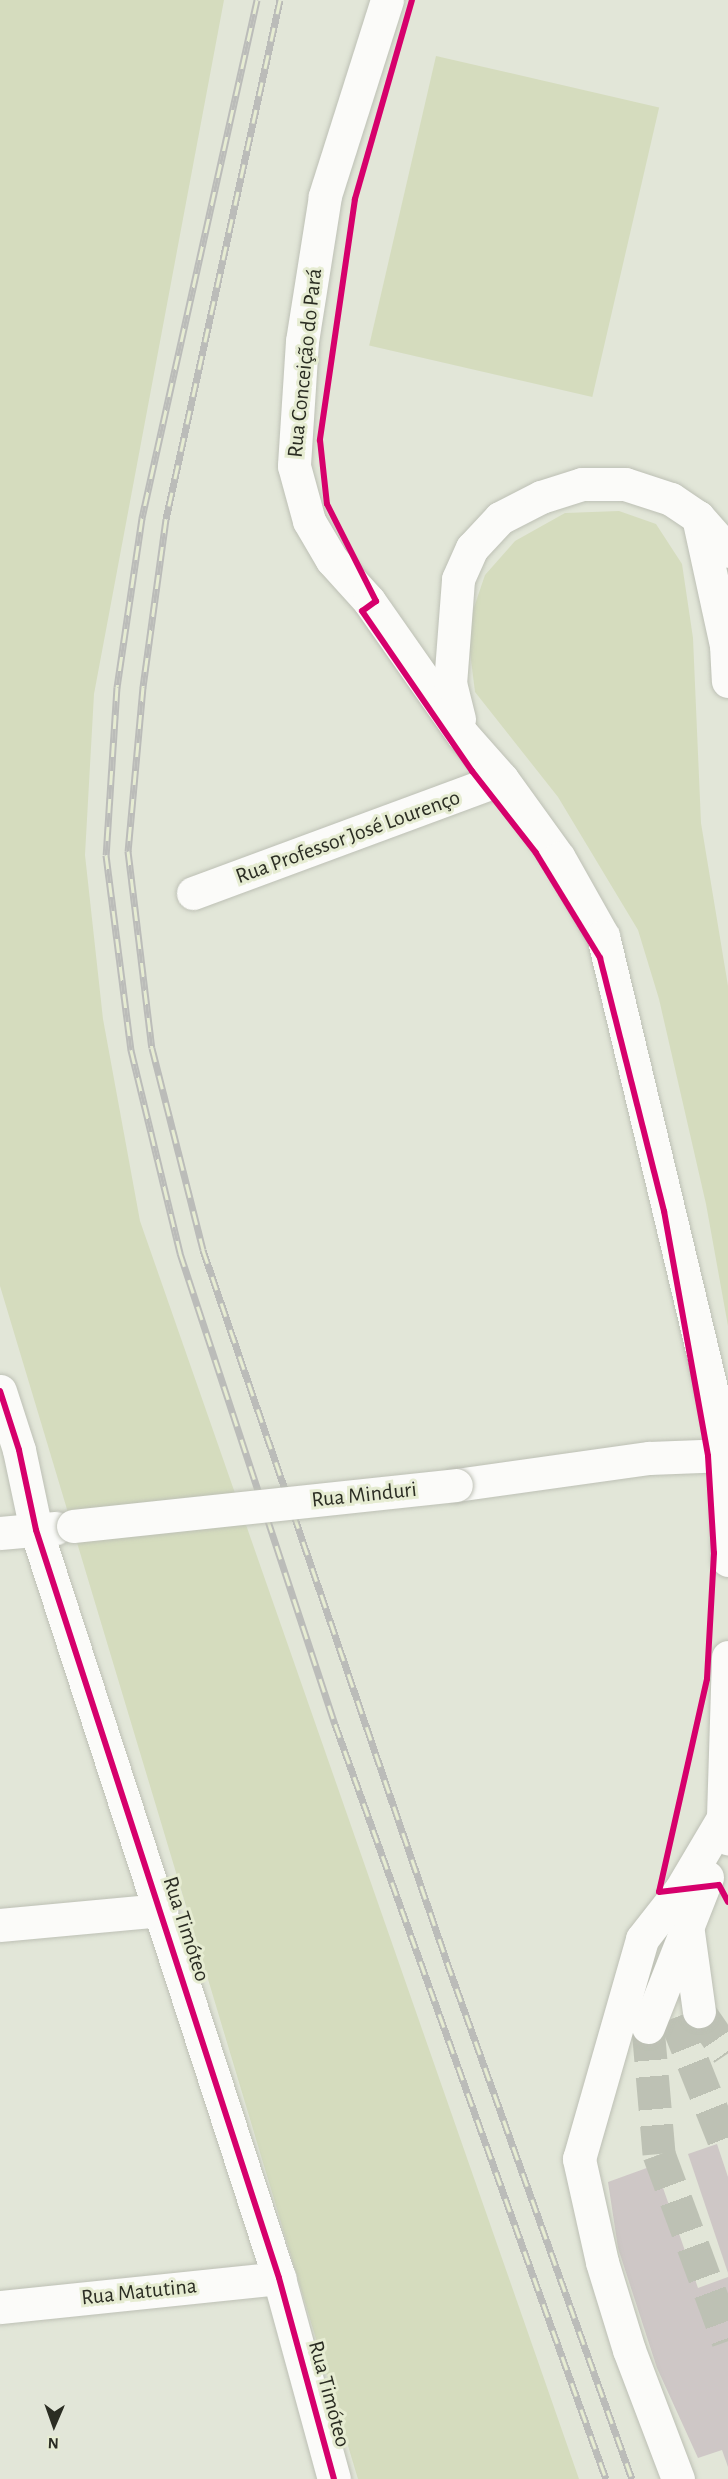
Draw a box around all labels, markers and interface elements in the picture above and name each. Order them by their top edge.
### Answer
street label: Rua Conceição do Pará [282,267,328,459]
street label: Rua Professor José Lourenço [232,784,464,890]
street label: Rua Minduri [310,1476,418,1514]
street label: Rua Timóteo [157,1873,215,1985]
street label: Rua Matutina [80,2273,198,2311]
street label: Rua Timóteo [302,2338,356,2450]
north arrow [24,2395,84,2455]
text: N [48,2435,59,2451]

